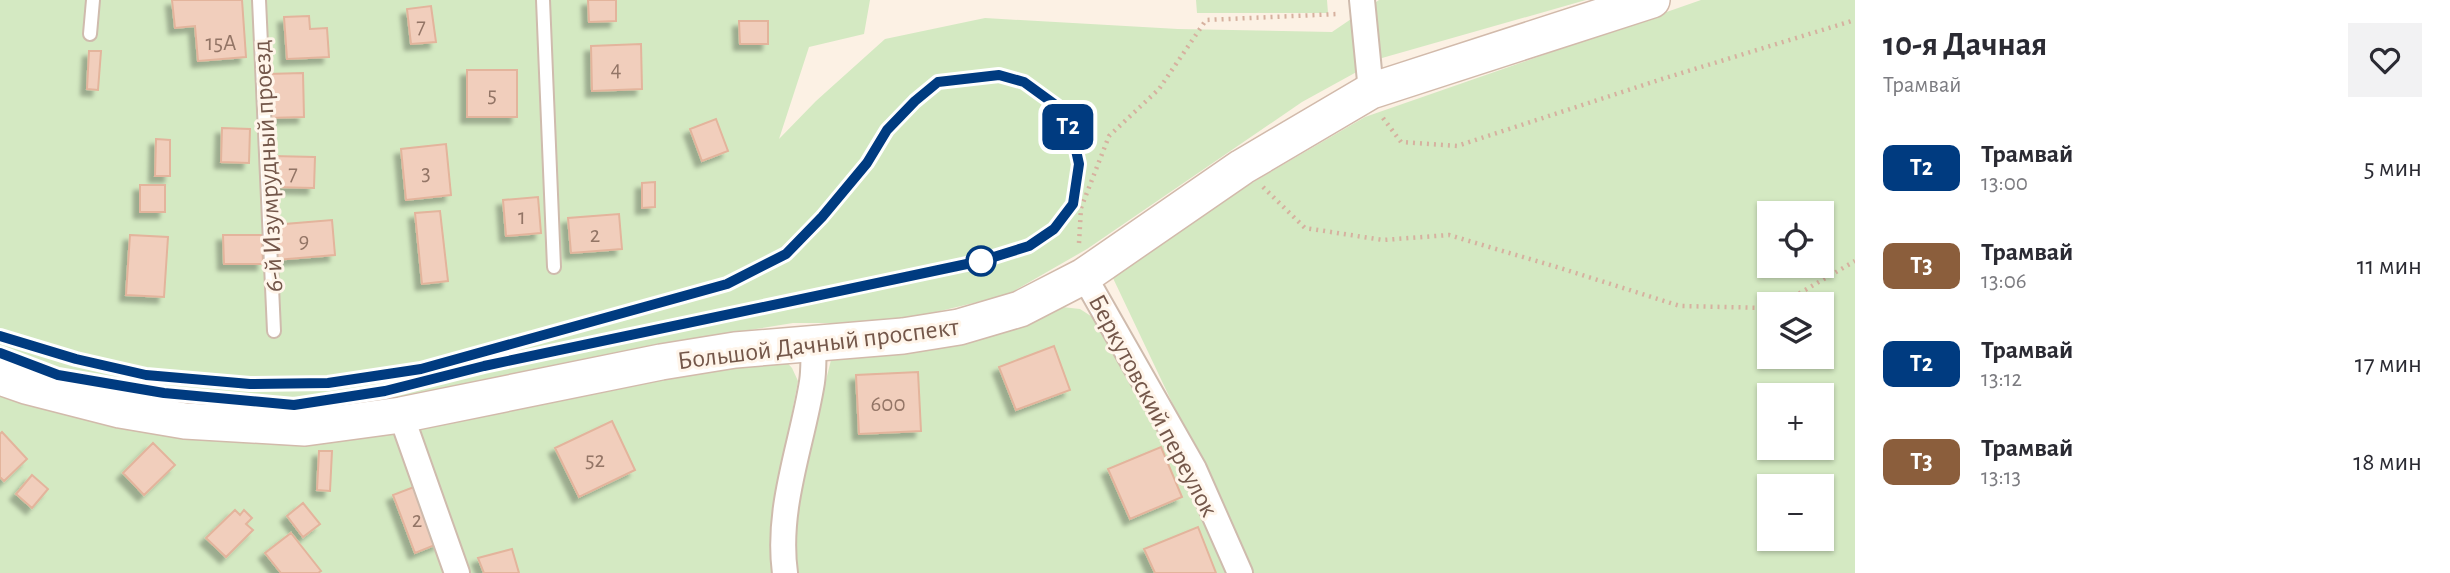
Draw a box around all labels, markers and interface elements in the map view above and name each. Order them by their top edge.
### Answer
house number: 7 [416,15,426,38]
button: heart [2348,23,2422,97]
text: 10-я Дачная [1883,29,2047,62]
house number: 15А [205,32,237,55]
street label: 6-й Изумрудный проезд [248,39,288,293]
house number: 4 [610,58,622,81]
text: Трамвай [1883,74,1961,97]
house number: 5 [487,84,497,107]
line badge: T2 [1036,104,1100,150]
text: T2 [1056,115,1080,139]
text: Трамвай [1981,141,2073,167]
text: 5 мин [2364,155,2422,181]
text: T2 [1910,156,1933,180]
house number: 7 [288,162,298,185]
house number: 3 [421,162,431,185]
text: 13:00 [1981,172,2028,195]
map controls [1757,201,1834,551]
button: locate [1757,201,1834,278]
house number: 1 [518,206,526,229]
house number: 2 [590,224,600,247]
house number: 9 [299,230,309,253]
text: Трамвай [1981,239,2073,265]
unlabelled marker [966,246,996,276]
text: 11 мин [2357,253,2422,279]
text: T3 [1910,254,1933,278]
text: 13:06 [1981,270,2027,293]
street label: Беркутовский переулок [1084,290,1223,521]
button: layers [1757,292,1834,369]
street label: Большой Дачный проспект [676,314,961,374]
text: Трамвай [1981,337,2073,363]
text: 17 мин [2355,351,2422,377]
text: T2 [1910,352,1933,376]
text: 13:12 [1981,368,2022,391]
button: + [1757,383,1834,460]
house number: 600 [870,393,906,416]
text: Трамвай [1981,435,2073,461]
house number: 52 [585,449,605,472]
text: 18 мин [2353,449,2422,475]
text: T3 [1910,450,1933,474]
text: 13:13 [1981,466,2021,489]
button: − [1757,474,1834,551]
house number: 2 [412,509,422,532]

